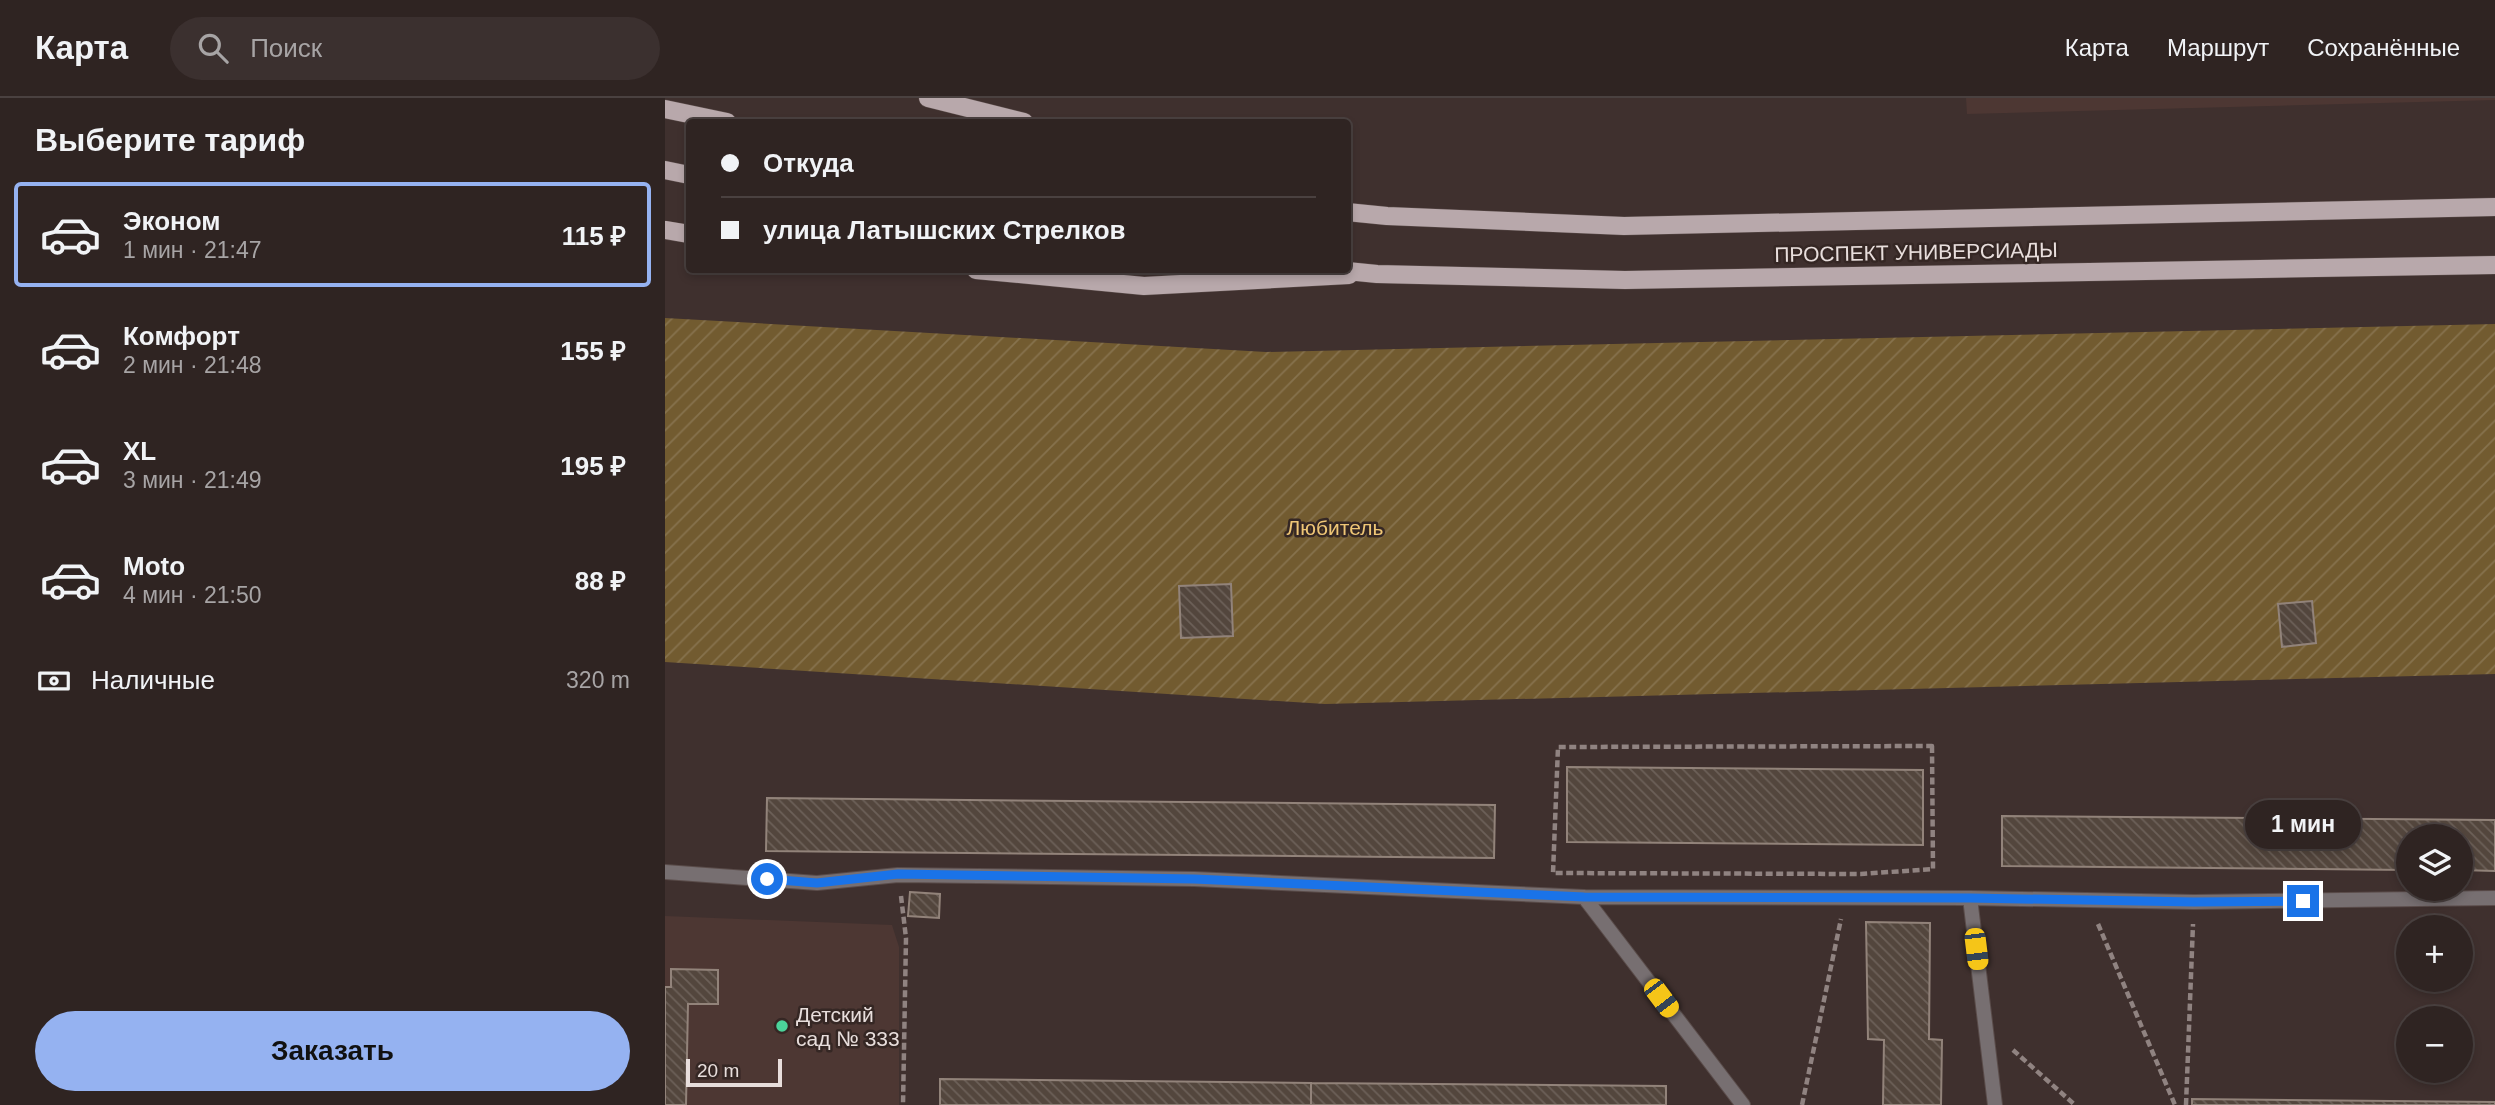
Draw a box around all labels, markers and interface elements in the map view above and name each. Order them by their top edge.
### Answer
search box [170,17,660,80]
text: Карта [35,29,128,66]
icon: search [194,29,232,67]
text: Поиск [250,33,322,63]
text: Карта [2065,34,2129,61]
text: Маршрут [2167,34,2269,61]
text: Сохранённые [2307,34,2460,61]
text: Выберите тариф [35,122,305,158]
text: Откуда [763,148,854,178]
icon: car [39,203,102,266]
text: Эконом [123,206,221,236]
text: улица Латышских Стрелков [763,215,1126,245]
text: 115 ₽ [562,221,626,251]
text: 1 мин · 21:47 [123,237,262,263]
street label: ПРОСПЕКТ УНИВЕРСИАДЫ [1774,238,2058,266]
icon: car [39,318,102,381]
text: Комфорт [123,321,240,351]
text: 155 ₽ [560,336,626,366]
text: 2 мин · 21:48 [123,352,262,378]
icon: car [39,433,102,496]
text: XL [123,436,156,466]
text: 195 ₽ [560,451,626,481]
text: 3 мин · 21:49 [123,467,262,493]
park label: Любитель [1287,516,1383,539]
icon: car [39,548,102,611]
text: Moto [123,551,185,581]
text: 88 ₽ [575,566,626,596]
text: 4 мин · 21:50 [123,582,262,608]
icon: cash [35,662,73,700]
text: Наличные [91,665,215,695]
text: 320 m [566,667,630,693]
callout: 1 мин [2245,800,2361,848]
text: 1 мин [2271,811,2335,837]
map controls [2396,824,2473,1083]
button: layers [2396,824,2473,901]
route start [751,863,783,895]
route end [2287,885,2319,917]
button: + [2396,915,2473,992]
car [1964,927,1989,971]
car [1640,975,1683,1021]
place label: Детский сад № 333 [796,1003,900,1050]
button: − [2396,1006,2473,1083]
button: Заказать [35,1011,630,1091]
marker: Детский сад № 333 [774,1018,790,1034]
scale bar [686,1056,782,1088]
text: 20 m [697,1060,739,1081]

